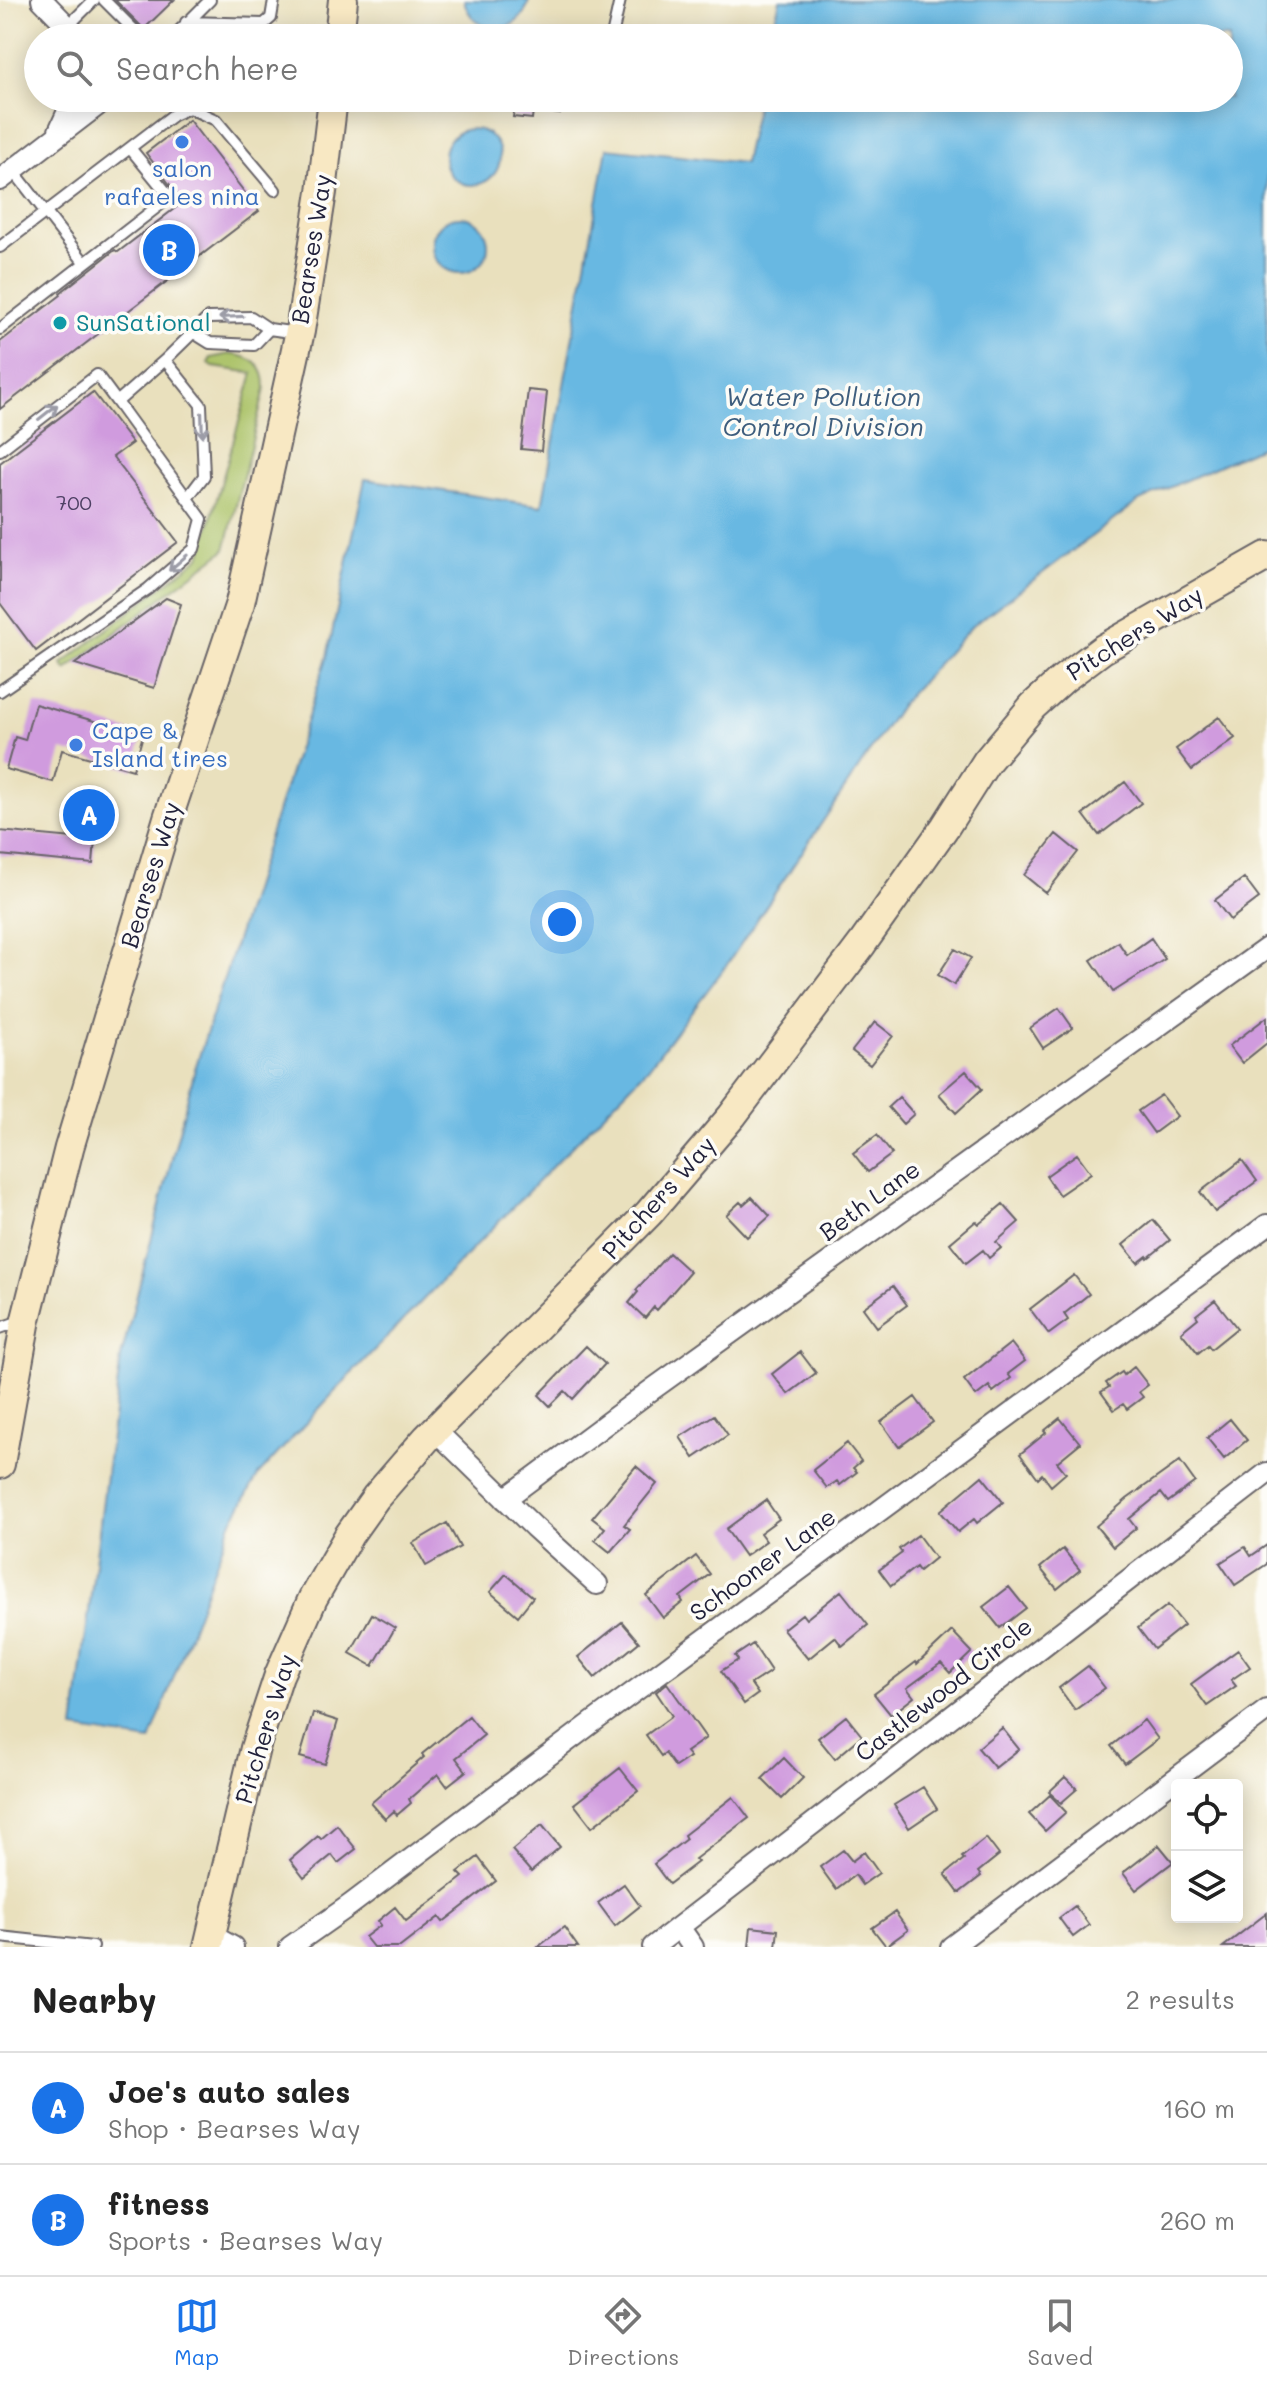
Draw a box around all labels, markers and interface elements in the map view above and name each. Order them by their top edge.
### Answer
search box [24,24,1243,112]
icon: search [52,46,96,90]
text: Search here [116,48,299,88]
marker: salon rafaeles nina [173,133,191,151]
place label: salon rafaeles nina [104,152,260,211]
street label: Bearses Way [283,172,338,326]
pin: B [143,220,195,280]
place label: SunSational [76,306,211,337]
one-way arrow [218,310,245,325]
marker: SunSational [51,314,69,332]
water label: Water Pollution Control Division [722,379,924,443]
one-way arrow [37,404,58,421]
one-way arrow [194,411,209,438]
house number: 700 [56,489,92,515]
one-way arrow [169,553,189,571]
street label: Pitchers Way [1060,579,1208,687]
place label: Cape & Island tires [92,714,228,773]
marker: Cape & Island tires [67,736,85,754]
pin: A [63,785,115,845]
street label: Bearses Way [113,798,186,951]
your location [542,902,582,942]
street label: Pitchers Way [595,1129,721,1265]
street label: Beth Lane [813,1153,926,1247]
street label: Schooner Lane [683,1500,841,1627]
street label: Castlewood Circle [848,1610,1038,1768]
street label: Pitchers Way [227,1650,302,1807]
map controls [1171,1779,1243,1923]
button: locate [1171,1779,1243,1851]
button: layers [1171,1851,1243,1923]
text: Nearby [32,1977,157,2022]
text: 2 results [1126,1982,1235,2016]
text: Joe's auto sales [108,2071,350,2111]
text: A [49,2091,67,2125]
text: 160 m [1163,2091,1235,2125]
text: Shop · Bearses Way [108,2111,361,2145]
text: fitness [108,2183,210,2223]
text: B [49,2203,67,2237]
text: 260 m [1160,2203,1235,2237]
text: Sports · Bearses Way [108,2223,383,2257]
tab: Map [174,2294,219,2371]
tab: Directions [567,2294,679,2371]
tab: Saved [1028,2294,1093,2371]

